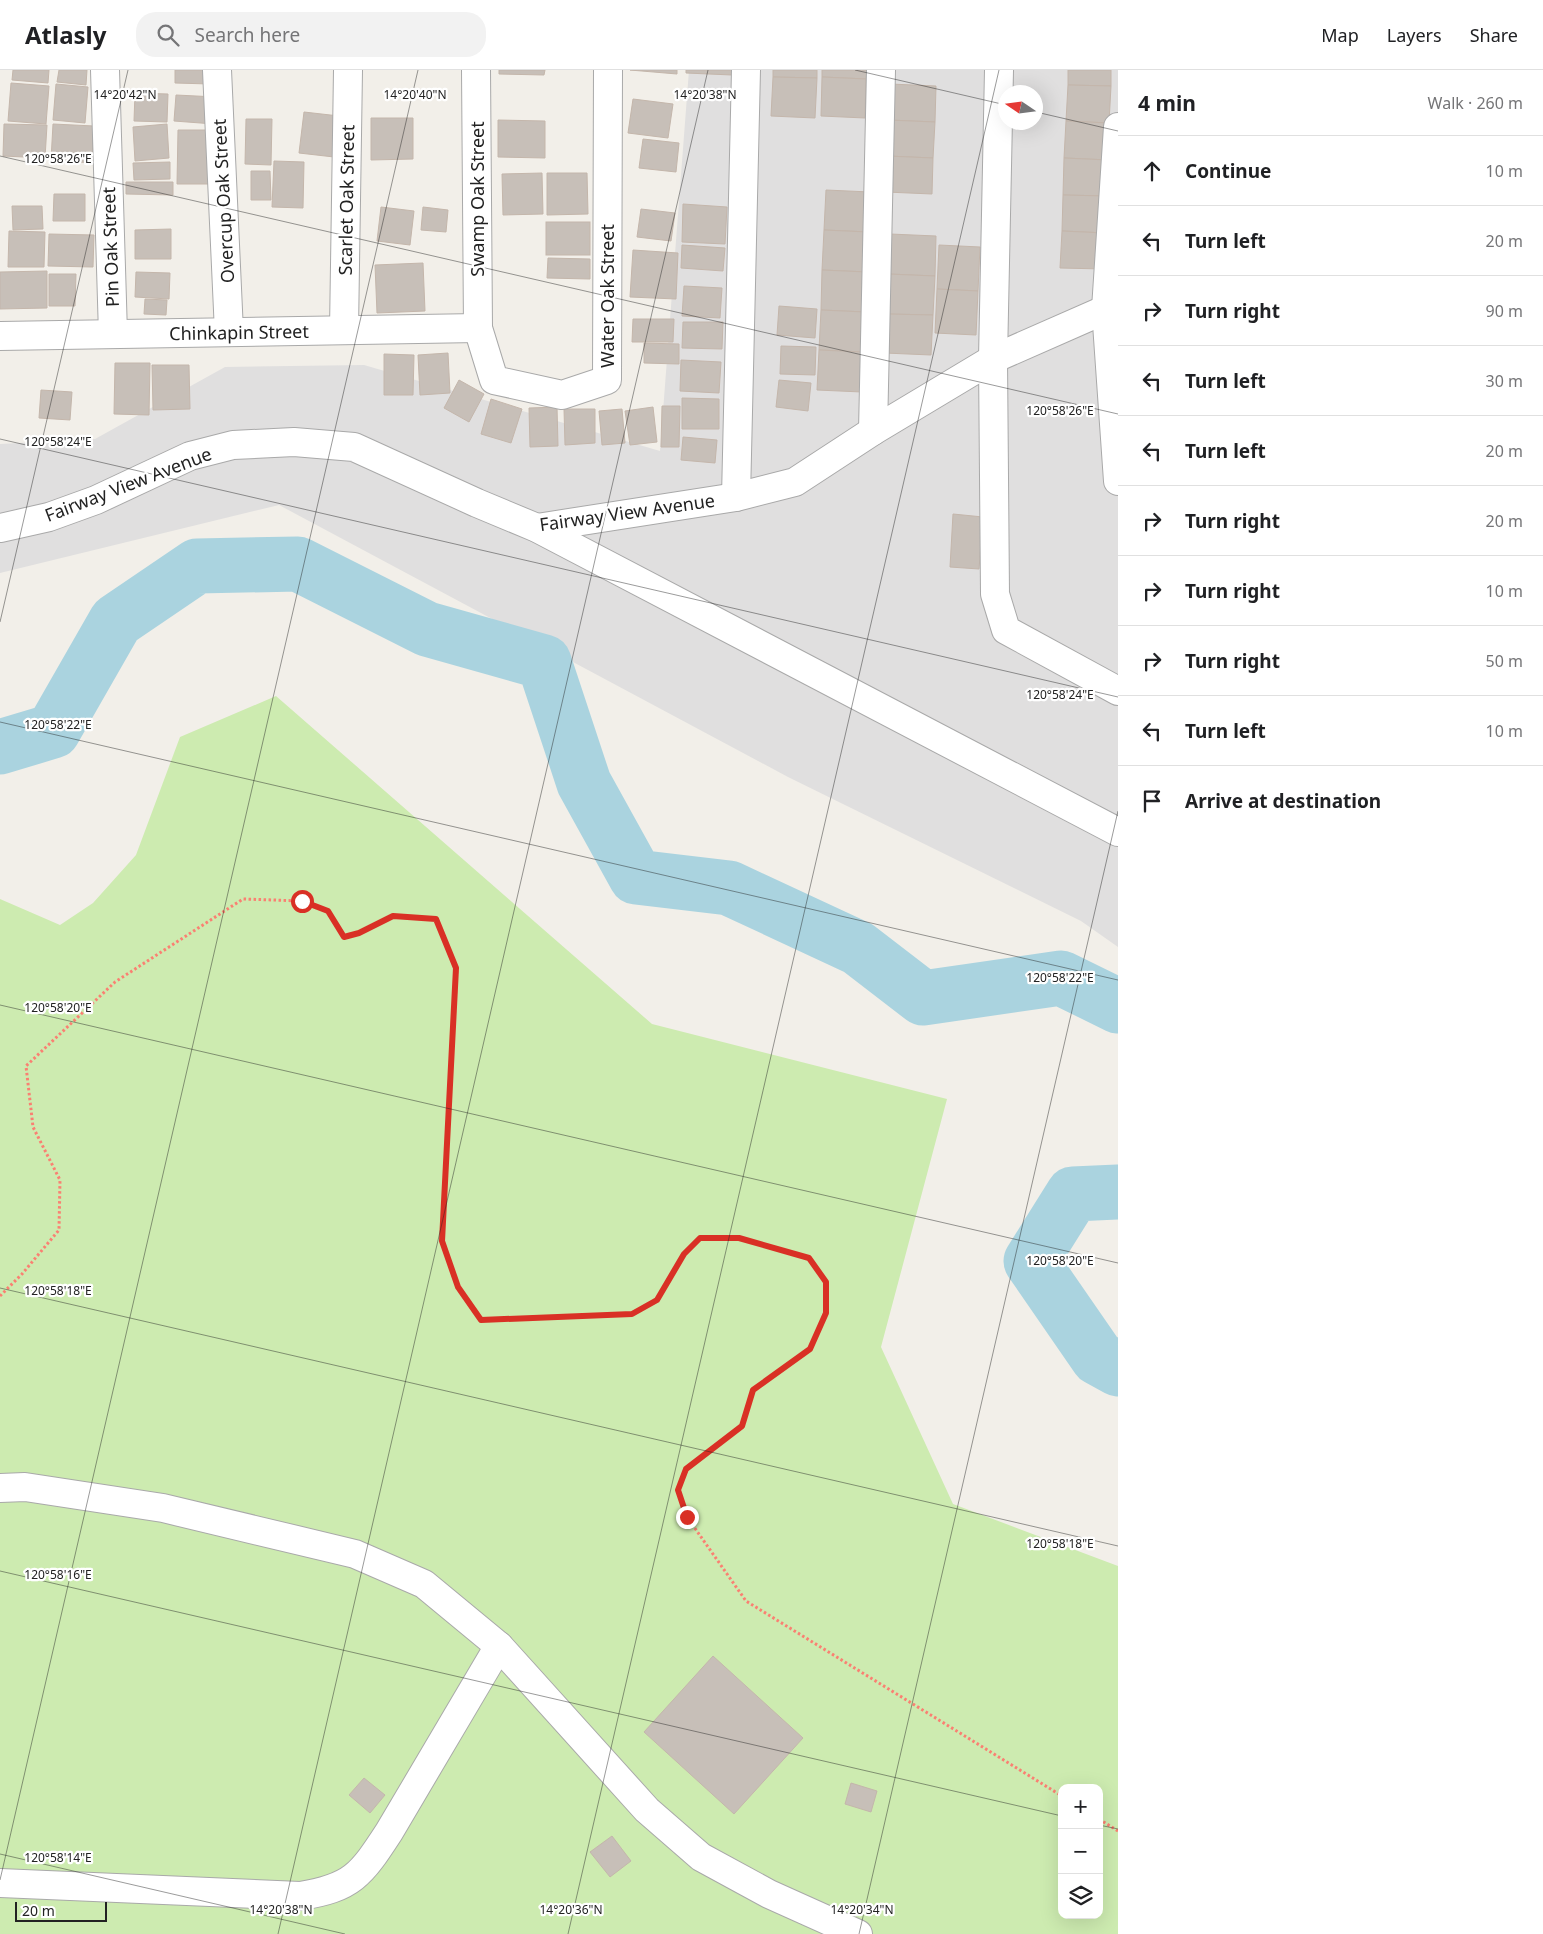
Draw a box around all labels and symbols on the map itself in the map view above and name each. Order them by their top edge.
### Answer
north arrow [998,85,1043,130]
text: 14°20'42"N [93,86,157,103]
text: 14°20'40"N [383,86,447,103]
text: 14°20'38"N [673,86,737,103]
street label: Overcup Oak Street [207,118,239,284]
street label: Swamp Oak Street [465,121,489,277]
street label: Scarlet Oak Street [333,124,359,276]
text: 120°58'26"E [24,150,92,167]
street label: Pin Oak Street [96,186,124,307]
street label: Water Oak Street [595,224,619,368]
street label: Chinkapin Street [169,319,310,345]
text: 120°58'26"E [1026,402,1094,419]
text: 120°58'24"E [24,433,92,450]
street label: Fairway View Avenue [41,441,215,527]
street label: Fairway View Avenue [538,488,716,536]
text: 120°58'24"E [1026,686,1094,703]
text: 120°58'22"E [24,716,92,733]
route start [291,890,314,913]
text: 120°58'22"E [1026,969,1094,986]
text: 120°58'20"E [24,999,92,1016]
text: 120°58'20"E [1026,1252,1094,1269]
text: 120°58'18"E [24,1282,92,1299]
route end [676,1506,699,1529]
text: 120°58'18"E [1026,1535,1094,1552]
text: 120°58'16"E [24,1566,92,1583]
text: 120°58'14"E [24,1849,92,1866]
scale bar [15,1899,108,1922]
text: 14°20'38"N [249,1901,313,1918]
text: 14°20'36"N [539,1901,603,1918]
text: 14°20'34"N [830,1901,894,1918]

